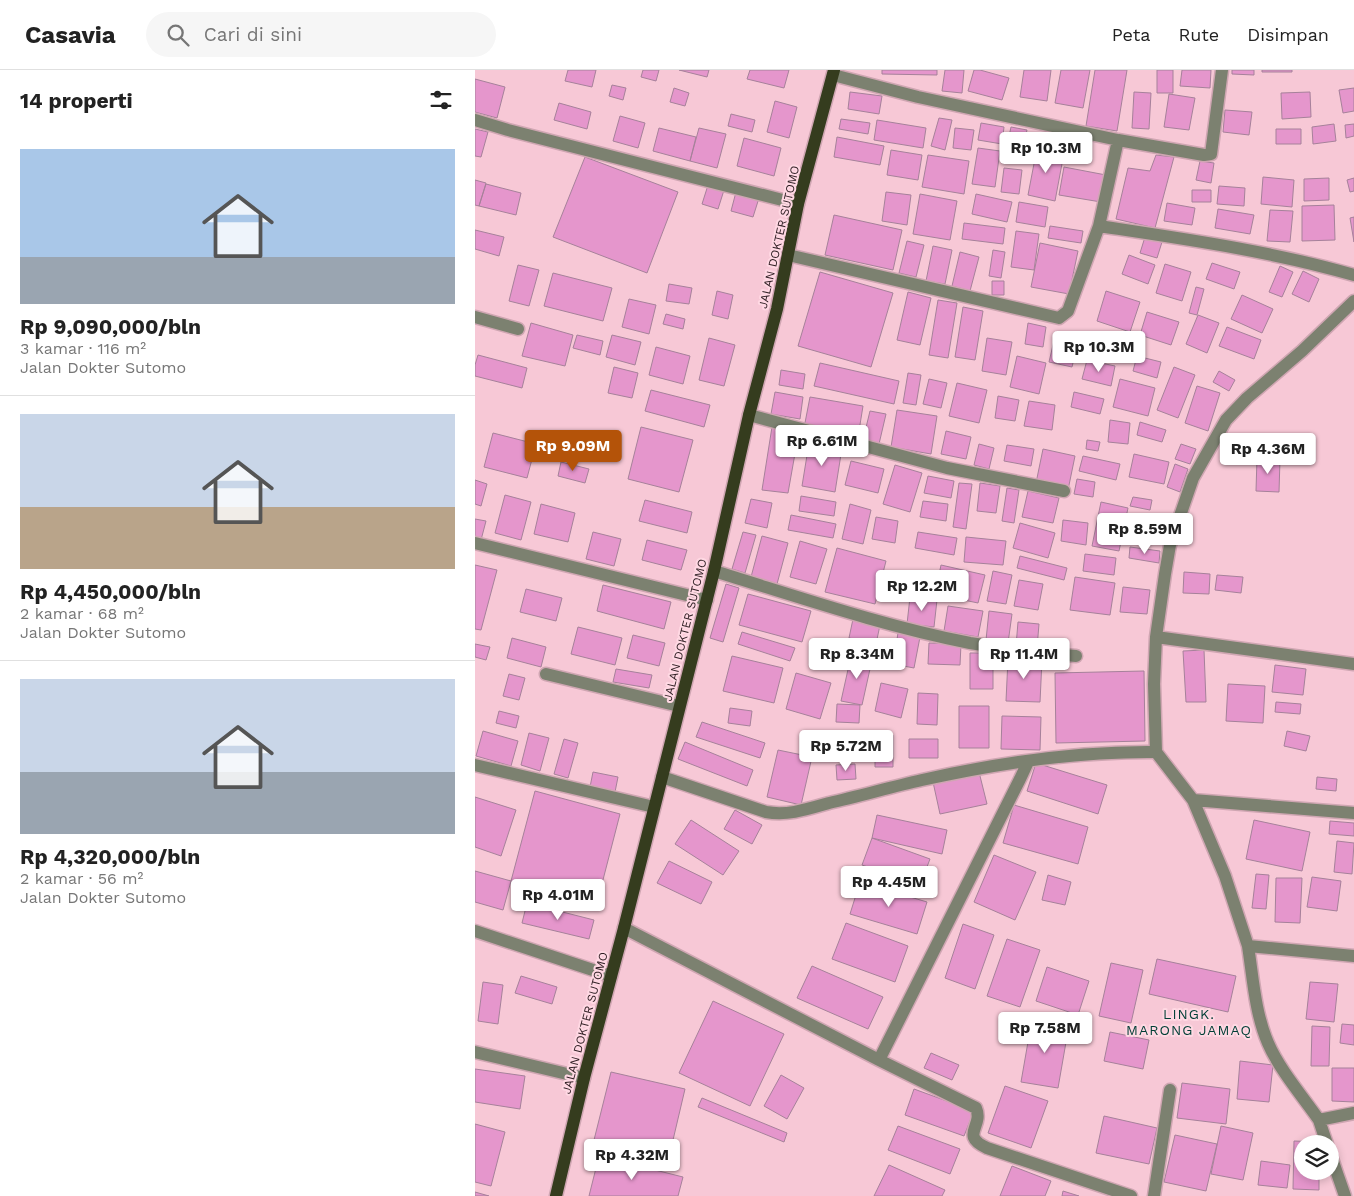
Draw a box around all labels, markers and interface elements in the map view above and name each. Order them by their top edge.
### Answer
search box [146,12,496,57]
text: Casavia [25,21,116,49]
icon: search [164,21,192,49]
text: Cari di sini [204,23,302,46]
text: Peta [1112,24,1150,45]
text: Rute [1178,24,1219,45]
text: Disimpan [1247,24,1329,45]
icon: filters [427,86,455,114]
text: 14 properti [20,88,133,113]
pin: Rp 10.3M [994,132,1098,174]
text: Rp 10.3M [1010,138,1082,157]
street label: JALAN DOKTER SUTOMO [756,164,802,310]
icon: home [193,181,283,271]
text: Rp 9,090,000/bln [20,314,201,339]
pin: Rp 10.3M [1047,330,1151,373]
text: Rp 10.3M [1063,337,1135,356]
text: 3 kamar · 116 m² [20,339,146,358]
text: Jalan Dokter Sutomo [20,358,186,377]
pin: Rp 6.61M [770,424,874,467]
pin: Rp 9.09M [521,430,625,472]
text: Rp 6.61M [786,431,858,450]
pin: Rp 4.36M [1216,432,1320,475]
text: Rp 9.09M [536,436,610,455]
text: Rp 4.36M [1231,439,1305,458]
icon: home [193,447,283,537]
pin: Rp 8.59M [1093,512,1197,555]
text: Rp 8.59M [1108,519,1182,538]
street label: JALAN DOKTER SUTOMO [661,557,709,703]
pin: Rp 12.2M [870,570,974,612]
text: Rp 12.2M [887,576,957,595]
text: Rp 4,450,000/bln [20,579,201,604]
text: 2 kamar · 68 m² [20,604,144,623]
text: Jalan Dokter Sutomo [20,623,186,642]
pin: Rp 8.34M [805,638,909,680]
pin: Rp 11.4M [972,638,1076,680]
text: Rp 8.34M [820,644,894,663]
text: Rp 11.4M [990,644,1058,663]
icon: home [193,712,283,802]
pin: Rp 5.72M [794,730,898,772]
text: Rp 5.72M [810,736,882,755]
text: Rp 4,320,000/bln [20,844,200,869]
pin: Rp 4.45M [837,866,941,908]
text: 2 kamar · 56 m² [20,869,143,888]
text: Rp 4.45M [852,872,926,891]
pin: Rp 4.01M [506,878,610,921]
text: Rp 4.01M [522,885,594,904]
text: Jalan Dokter Sutomo [20,888,186,907]
street label: JALAN DOKTER SUTOMO [559,951,611,1095]
district label: LINGK. MARONG JAMAQ [1126,1006,1252,1038]
pin: Rp 7.58M [993,1012,1097,1054]
text: Rp 7.58M [1009,1018,1081,1037]
map controls [1294,1135,1339,1180]
button: layers [1294,1135,1339,1180]
pin: Rp 4.32M [580,1138,684,1181]
text: Rp 4.32M [595,1145,669,1164]

